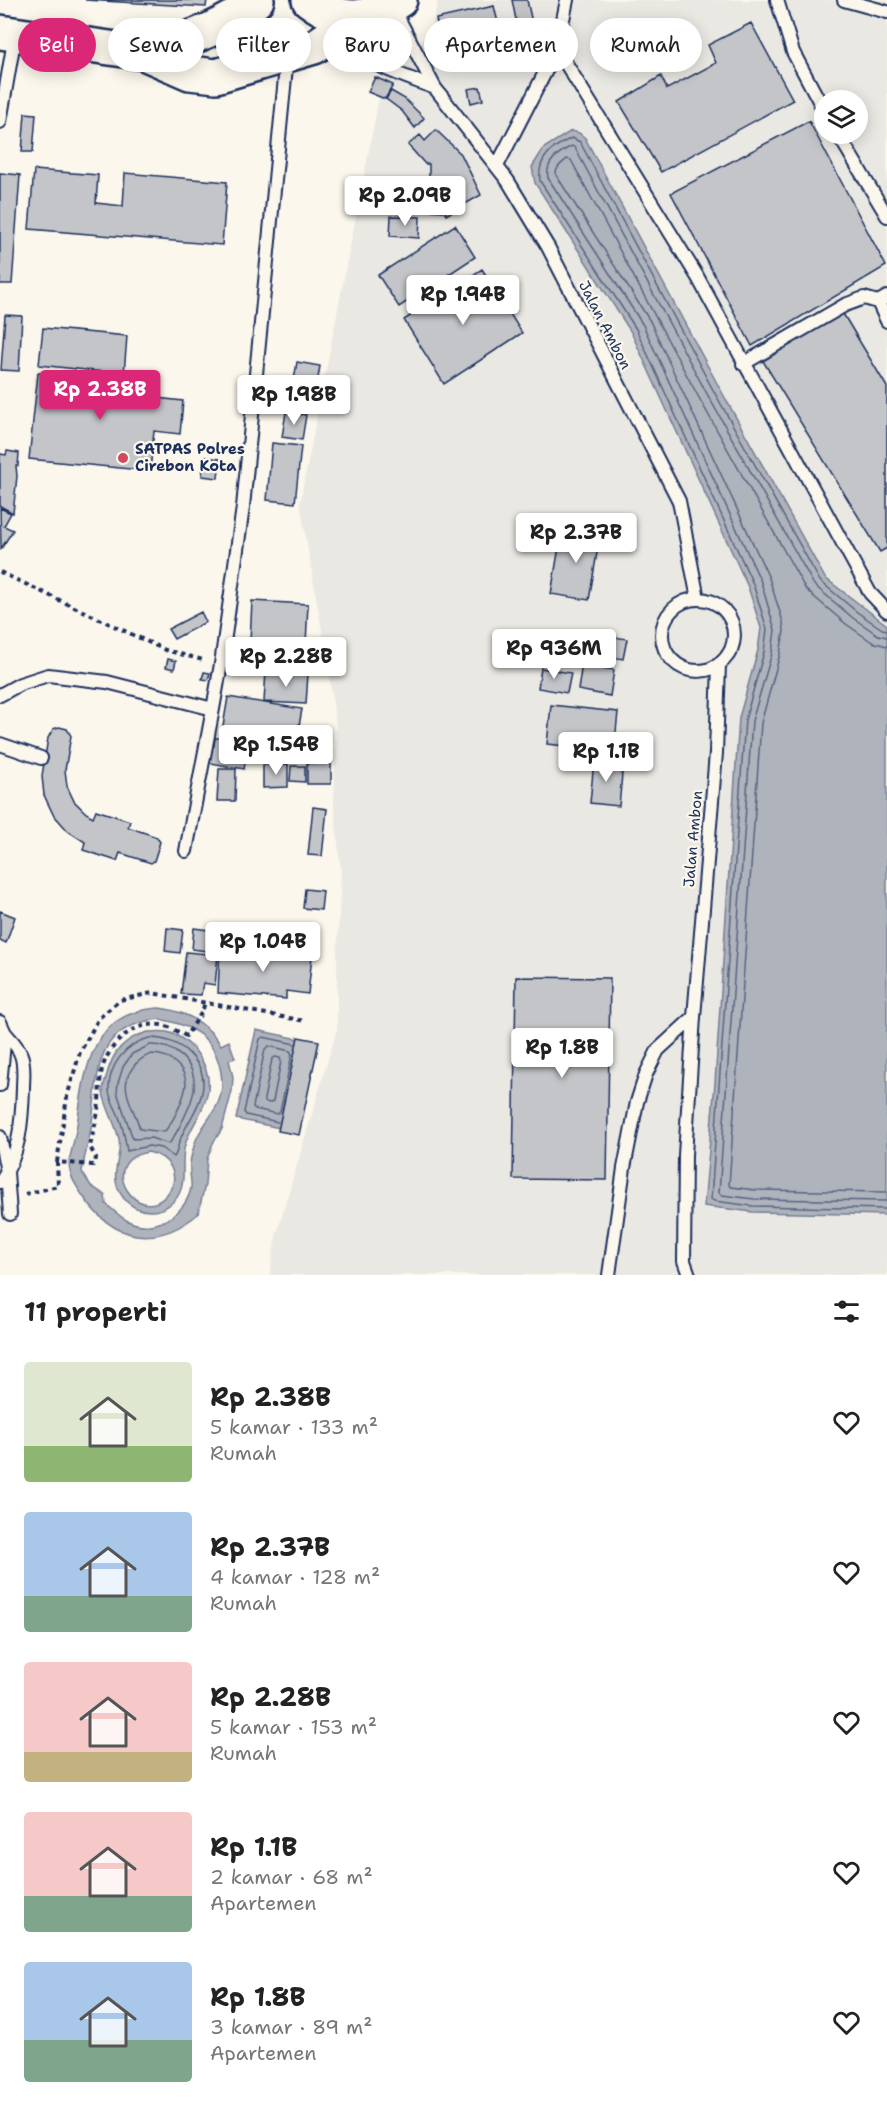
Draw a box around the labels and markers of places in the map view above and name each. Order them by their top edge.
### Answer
pin: Rp 2.09B [343,176,467,227]
pin: Rp 1.94B [401,275,525,326]
pin: Rp 2.38B [38,370,162,421]
pin: Rp 1.98B [232,375,356,426]
place label: SATPAS Polres Cirebon Kota [135,439,245,476]
marker: SATPAS Polres Cirebon Kota [116,451,130,465]
pin: Rp 2.37B [514,513,638,564]
pin: Rp 936M [499,629,609,680]
pin: Rp 2.28B [224,637,348,688]
pin: Rp 1.54B [214,725,338,776]
pin: Rp 1.1B [551,732,661,783]
pin: Rp 1.04B [201,922,325,973]
pin: Rp 1.8B [507,1028,617,1079]

